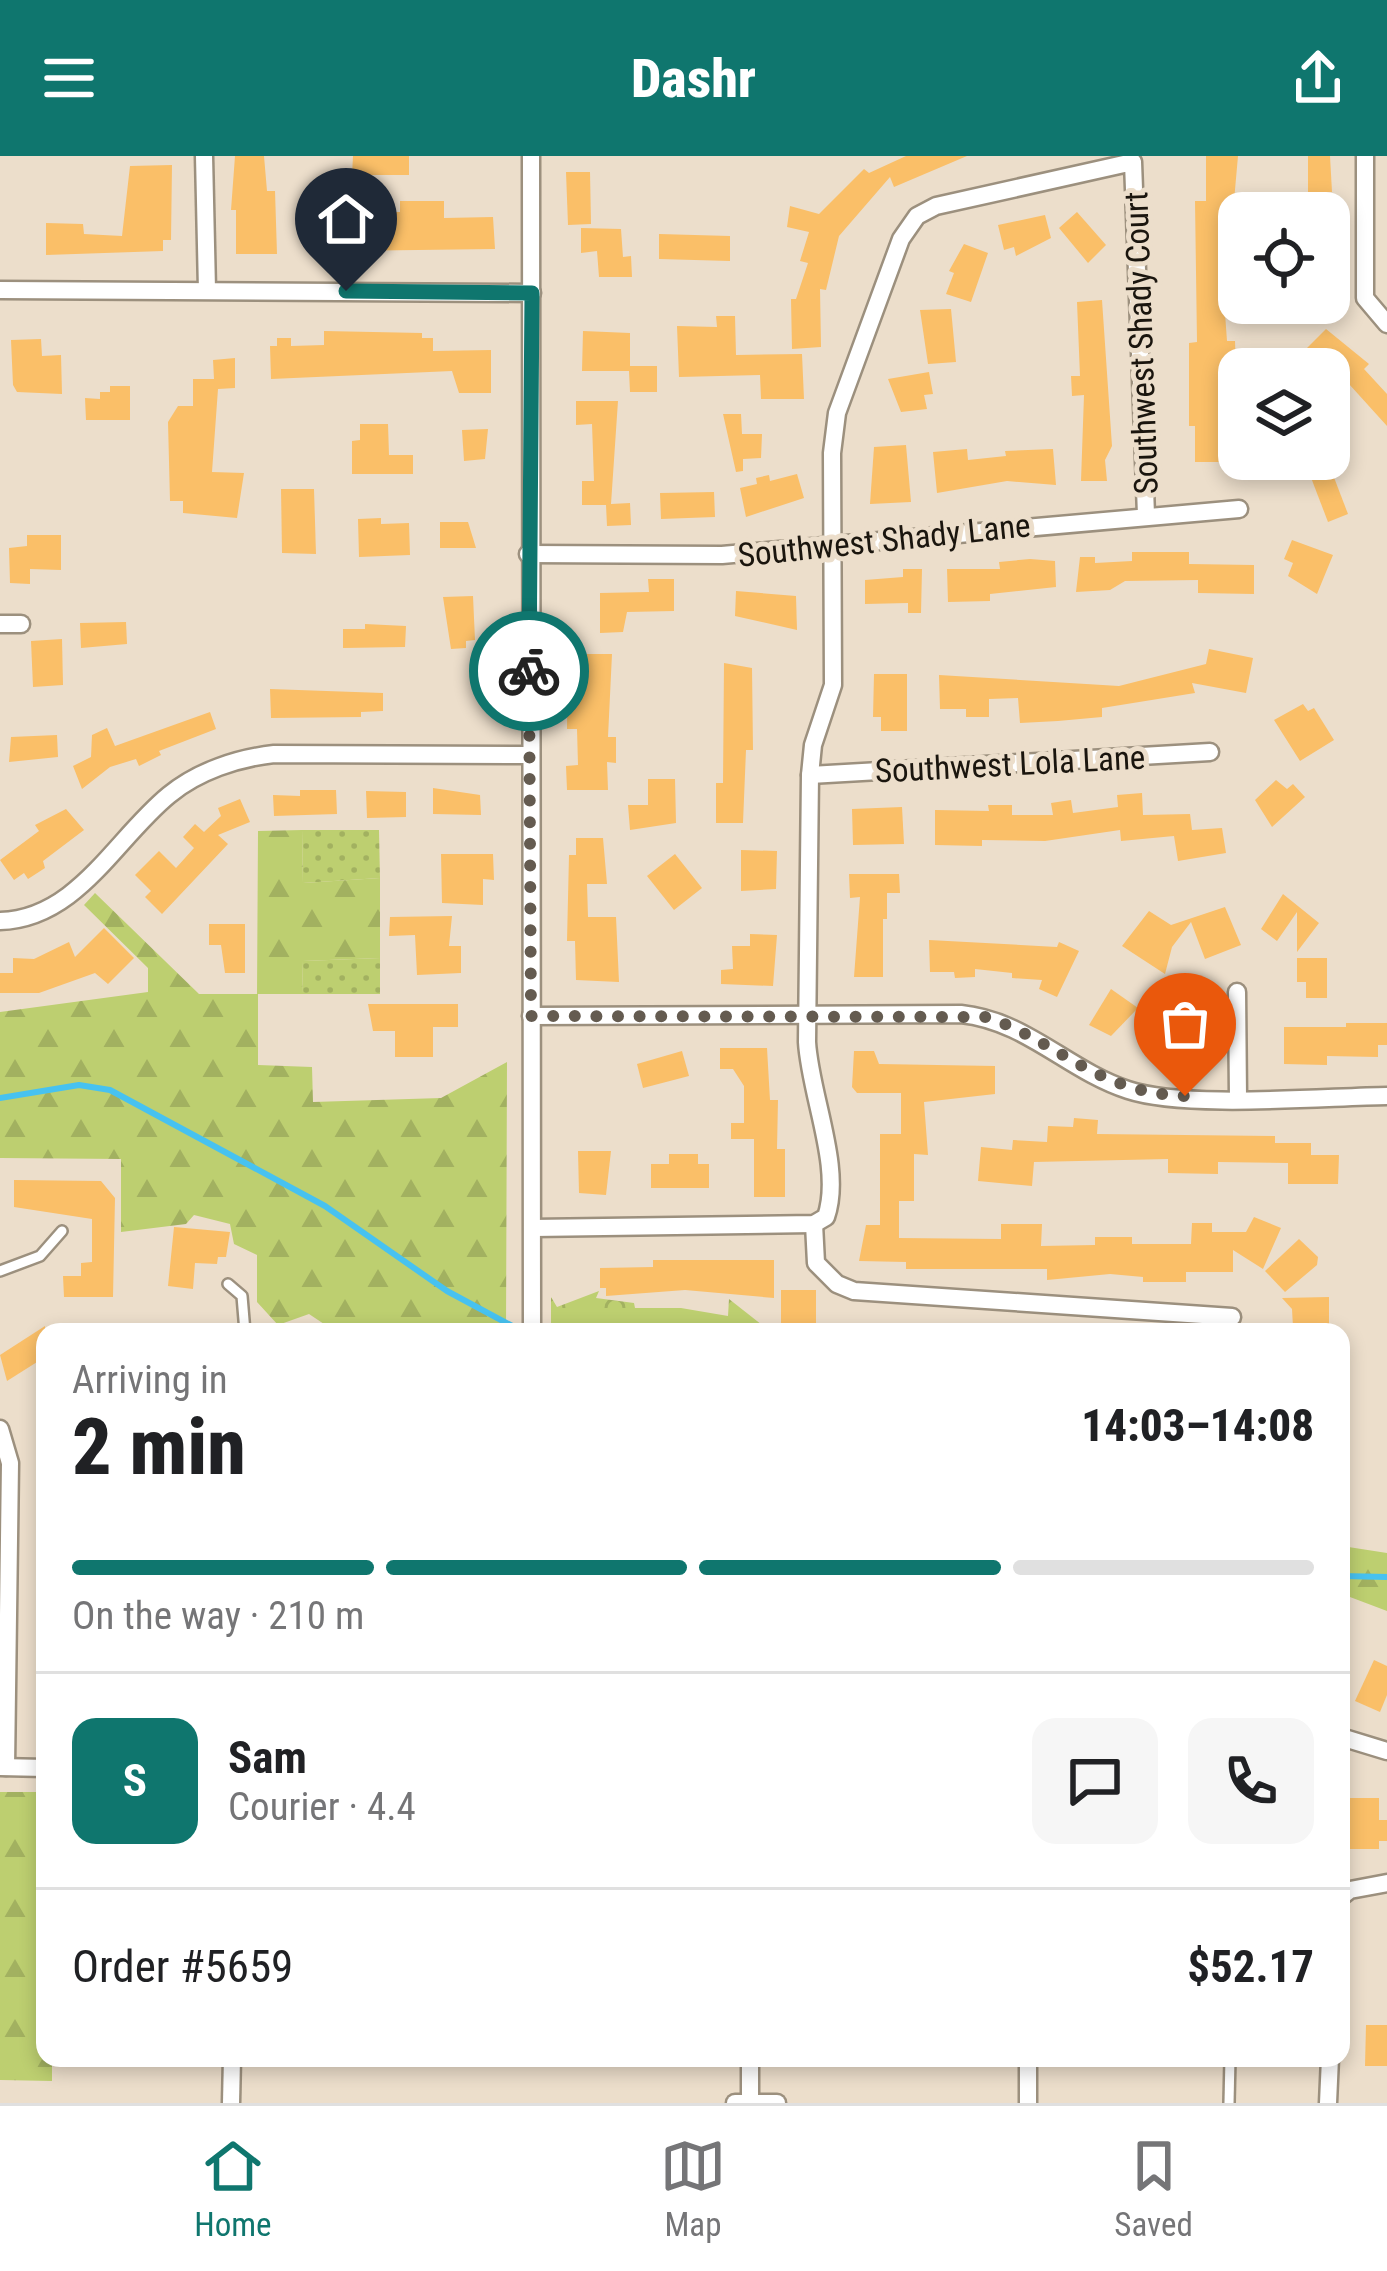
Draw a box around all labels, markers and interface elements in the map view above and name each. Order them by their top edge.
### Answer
icon: menu [36,45,102,111]
icon: share [1285,45,1351,111]
text: Dashr [631,47,756,110]
pin [295,168,397,291]
icon: home [313,186,379,252]
street label: Southwest Shady Court [1116,191,1166,495]
map controls [1218,192,1350,480]
button: locate [1218,192,1350,324]
button: layers [1218,348,1350,480]
street label: Southwest Shady Lane [736,505,1032,575]
courier [469,611,589,731]
icon: bike [496,638,562,704]
street label: Southwest Lola Lane [874,737,1146,791]
pin [1134,973,1236,1096]
icon: bag [1152,991,1218,1057]
text: Arriving in [72,1357,228,1403]
text: 14:03–14:08 [1081,1399,1314,1452]
text: 2 min [72,1402,246,1493]
text: On the way · 210 m [72,1593,364,1639]
button: chat [1032,1718,1158,1844]
button: phone [1188,1718,1314,1844]
text: Sam [228,1731,307,1784]
text: S [123,1754,147,1807]
text: Courier · 4.4 [228,1784,416,1830]
text: Order #5659 [72,1940,293,1993]
text: $52.17 [1187,1940,1314,1993]
tab: Home [194,2133,272,2244]
tab: Map [660,2133,726,2244]
tab: Saved [1114,2133,1193,2244]

